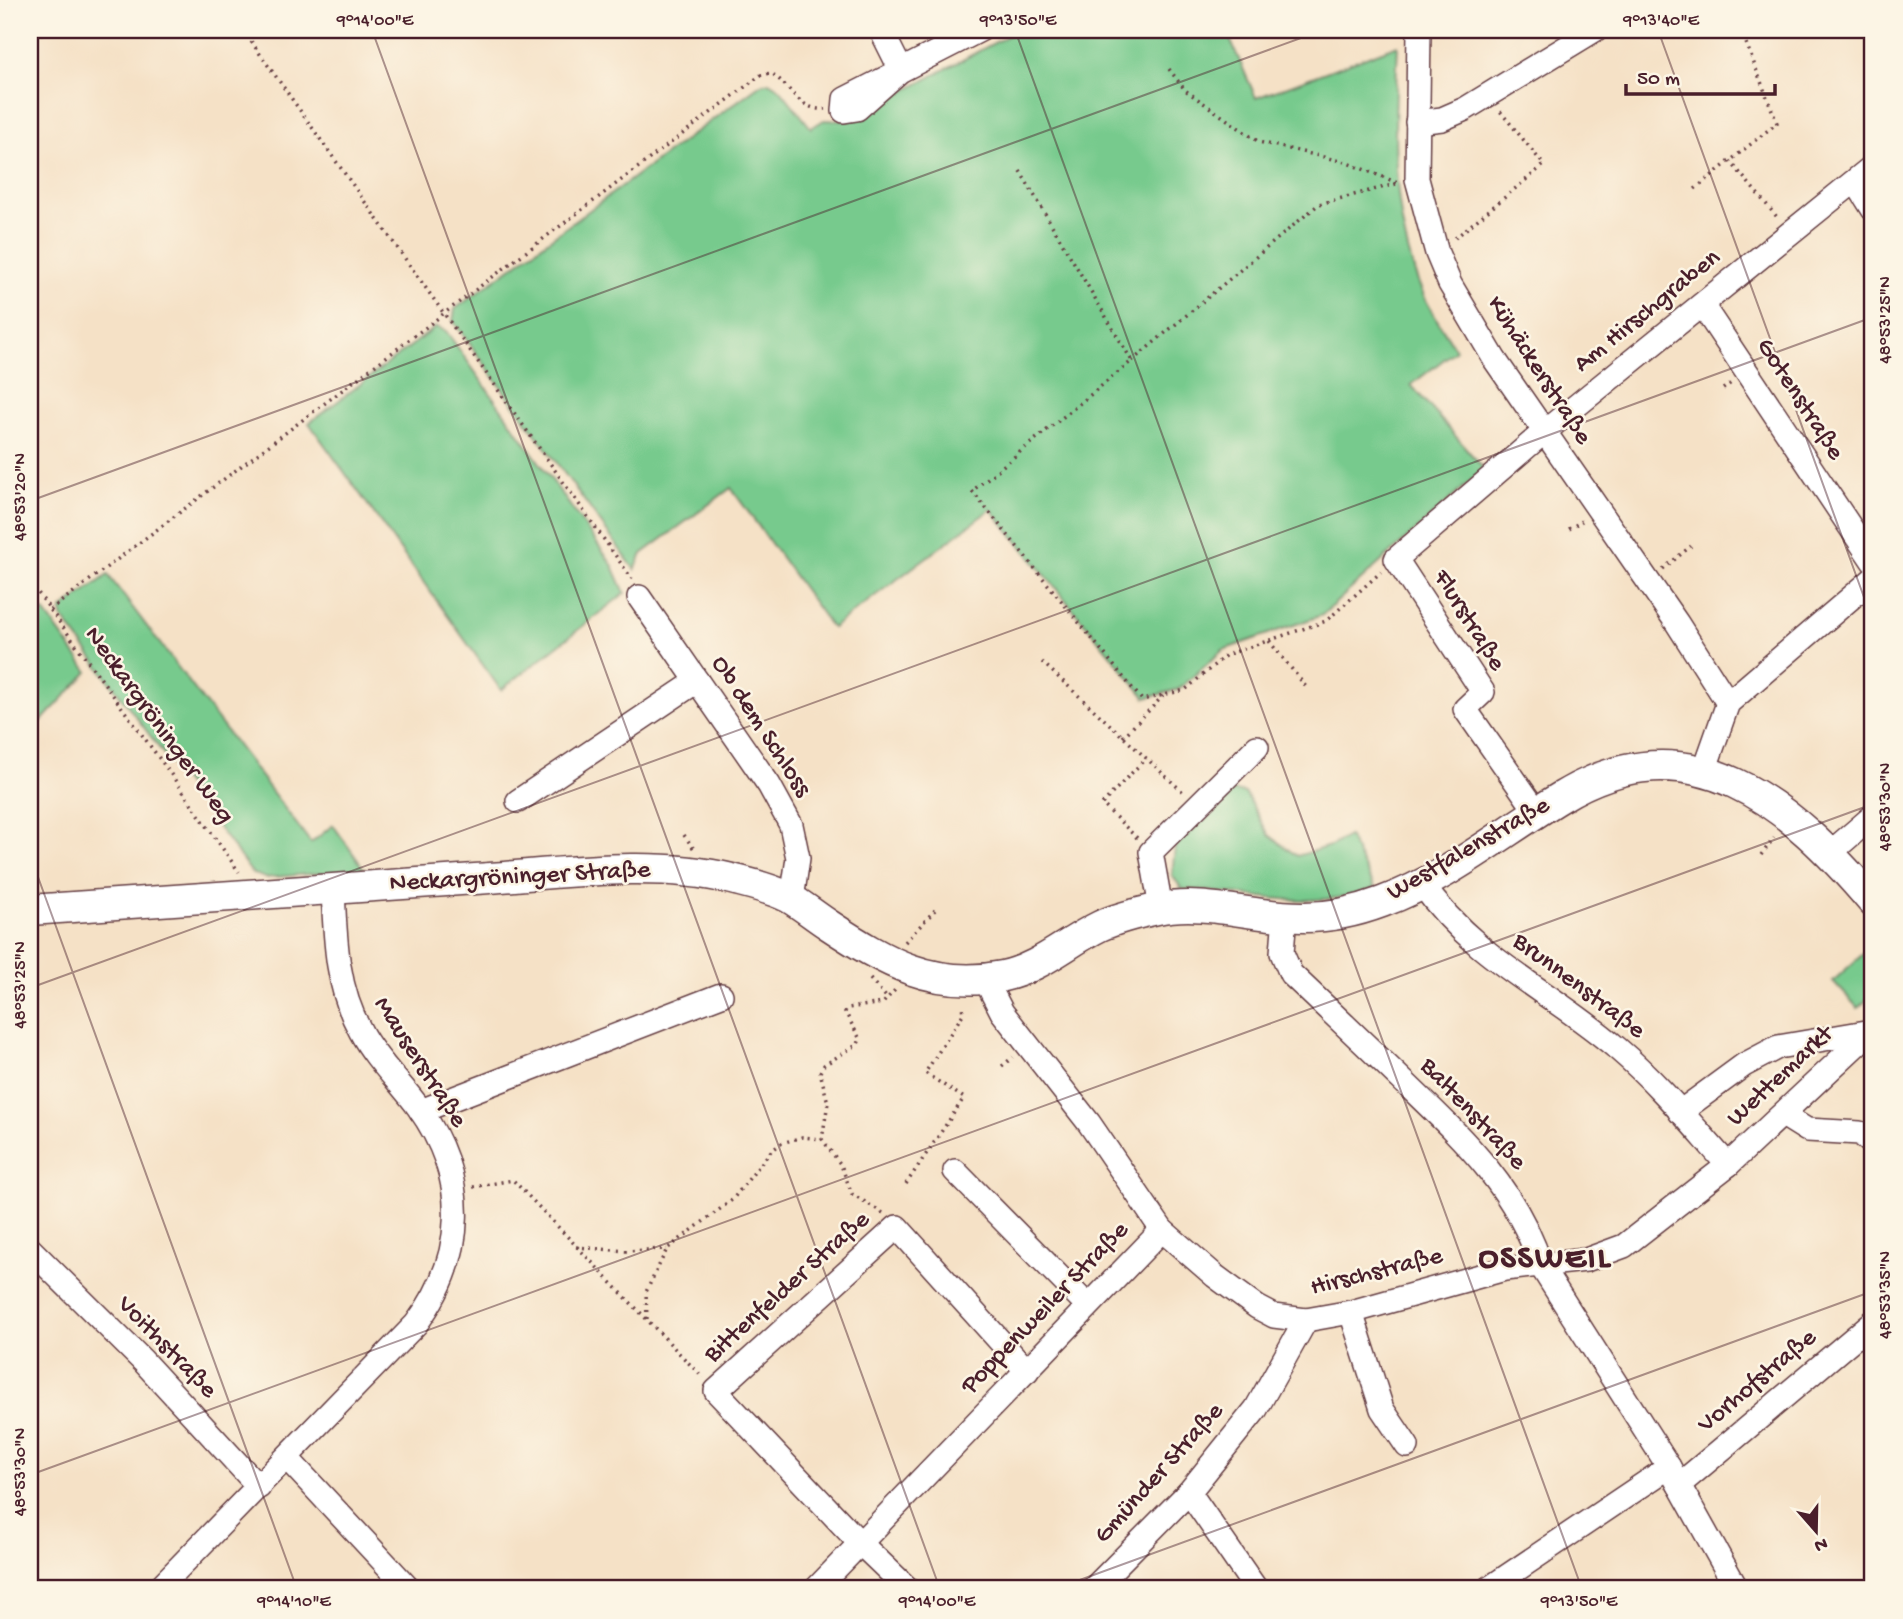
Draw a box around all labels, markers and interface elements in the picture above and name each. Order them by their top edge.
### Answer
text: 9°14'00"E [336,11,414,32]
text: 9°13'50"E [979,11,1057,32]
text: 9°13'40"E [1622,11,1700,32]
scale bar [1626,52,1775,96]
text: 50 m [1637,68,1680,93]
street label: Am Hirschgraben [1568,243,1728,381]
text: 48°53'25"N [1876,276,1897,364]
street label: Kühäckerstraße [1478,291,1598,452]
street label: Gotenstraße [1748,333,1850,467]
text: 48°53'20"N [11,453,32,541]
street label: Flurstraße [1424,564,1512,678]
street label: Neckargröninger Weg [76,621,240,831]
street label: Ob dem Schloss [703,651,818,805]
text: 48°53'30"N [1876,763,1897,851]
street label: Westfalenstraße [1382,791,1556,909]
street label: Neckargröninger Straße [389,856,652,900]
street label: Brunnenstraße [1505,926,1651,1047]
text: 48°53'25"N [11,941,32,1029]
street label: Mauserstraße [365,992,473,1135]
street label: Wettemarkt [1721,1018,1842,1134]
street label: Baltenstraße [1411,1051,1532,1178]
street label: Bittenfelder Straße [698,1205,878,1371]
street label: Poppenweiler Straße [955,1216,1137,1403]
street label: Hirschstraße [1308,1241,1447,1304]
district label: OSSWEIL [1478,1241,1612,1279]
text: 48°53'35"N [1876,1251,1897,1339]
street label: Voithstraße [109,1289,223,1406]
street label: Vorhofstraße [1691,1323,1824,1441]
street label: Gmünder Straße [1089,1397,1232,1551]
text: 48°53'30"N [11,1428,32,1516]
north arrow [1780,1496,1850,1566]
text: N [1811,1531,1830,1557]
text: 9°14'10"E [256,1592,332,1613]
text: 9°14'00"E [898,1592,976,1613]
text: 9°13'50"E [1540,1592,1618,1613]

